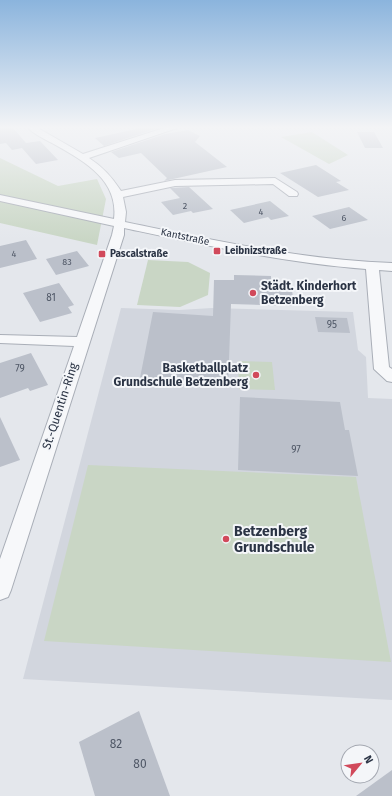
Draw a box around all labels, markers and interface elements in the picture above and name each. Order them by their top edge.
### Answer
house number: 2 [183,201,187,211]
house number: 4 [259,207,264,217]
house number: 6 [342,213,347,223]
street label: Kantstraße [160,226,210,248]
place label: Leibnizstraße [225,245,287,257]
marker: Leibnizstraße [212,246,222,256]
place label: Pascalstraße [110,248,169,260]
house number: 4 [12,249,17,259]
marker: Pascalstraße [97,249,107,259]
house number: 83 [62,257,72,267]
place label: Städt. Kinderhort Betzenberg [261,279,357,307]
marker: Städt. Kinderhort Betzenberg [248,288,258,298]
house number: 81 [46,292,56,304]
house number: 95 [327,319,337,331]
street label: St.-Quentin-Ring [39,360,81,451]
place label: Basketballplatz Grundschule Betzenberg [113,361,248,389]
house number: 79 [15,363,25,375]
marker: Basketballplatz Grundschule Betzenberg [251,370,261,380]
house number: 97 [291,444,301,456]
place label: Betzenberg Grundschule [234,523,315,556]
marker: Betzenberg Grundschule [221,534,231,544]
house number: 82 [110,737,122,751]
north arrow [340,744,380,784]
text: N [361,753,376,766]
house number: 80 [133,757,147,771]

